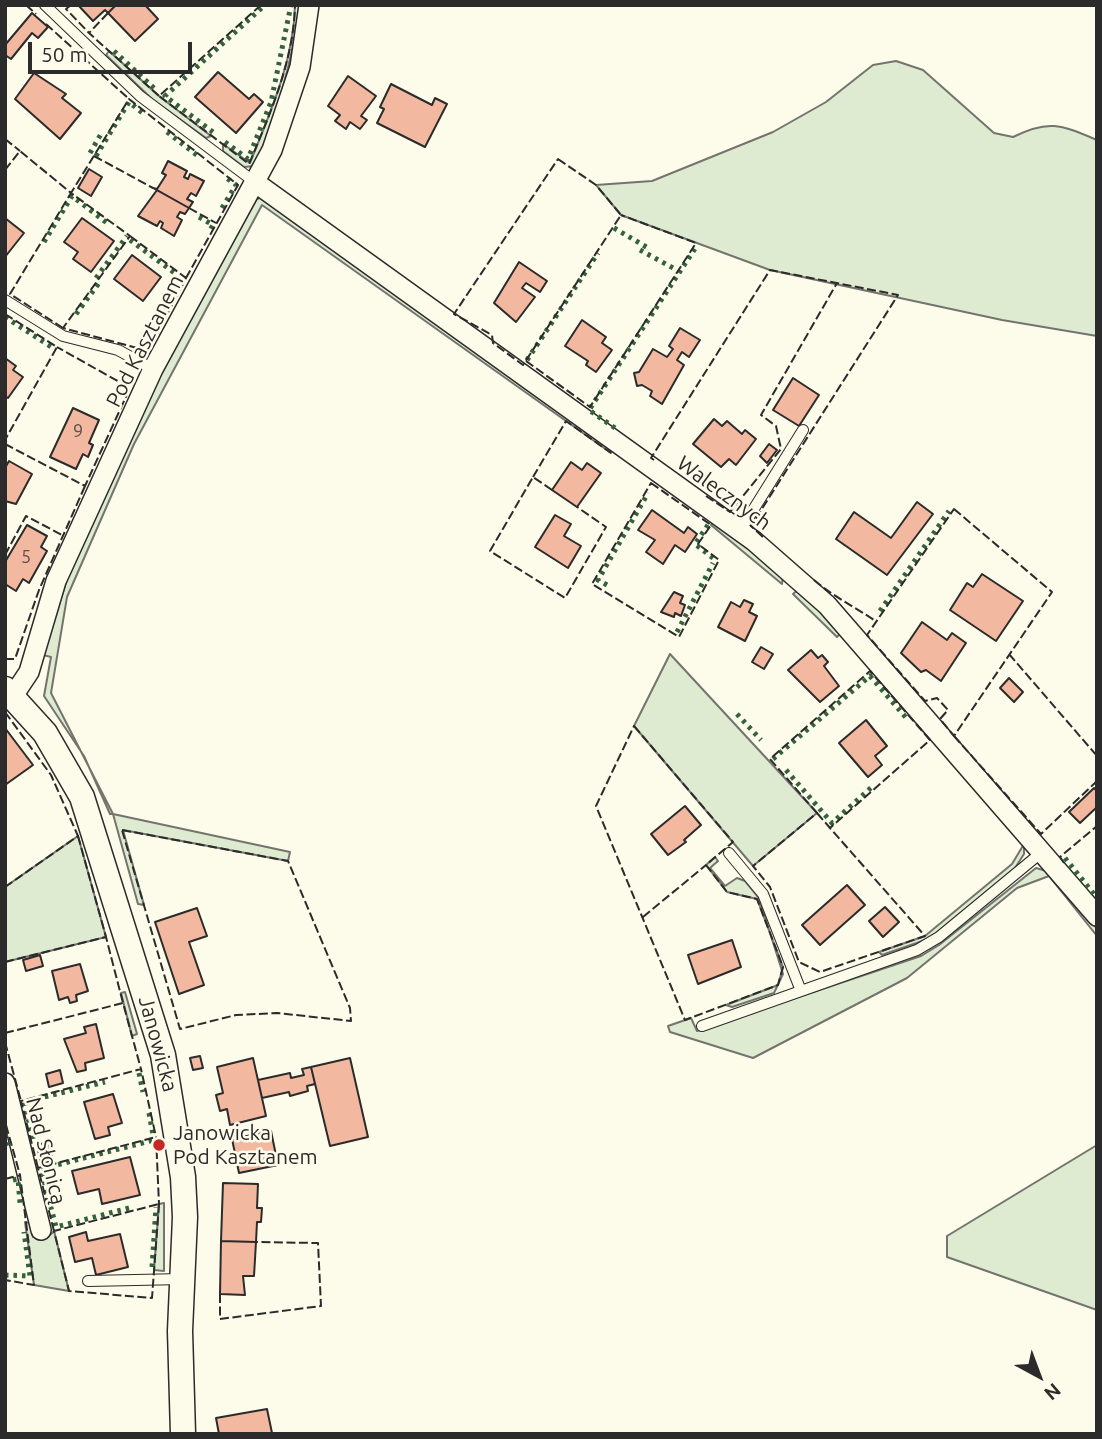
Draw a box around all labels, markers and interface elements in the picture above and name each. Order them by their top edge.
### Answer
scale bar [32,28,196,72]
text: 50 m [41,42,88,66]
street label: Pod Kasztanem [101,271,189,411]
house number: 9 [73,420,83,442]
street label: Walecznych [672,450,776,536]
house number: 5 [21,546,31,568]
street label: Janowicka [133,993,183,1095]
street label: Nad Słonicą [21,1095,71,1207]
place label: Janowicka Pod Kasztanem [173,1120,318,1170]
marker: Janowicka Pod Kasztanem [151,1137,167,1153]
north arrow [1004,1341,1074,1411]
text: N [1040,1379,1065,1405]

